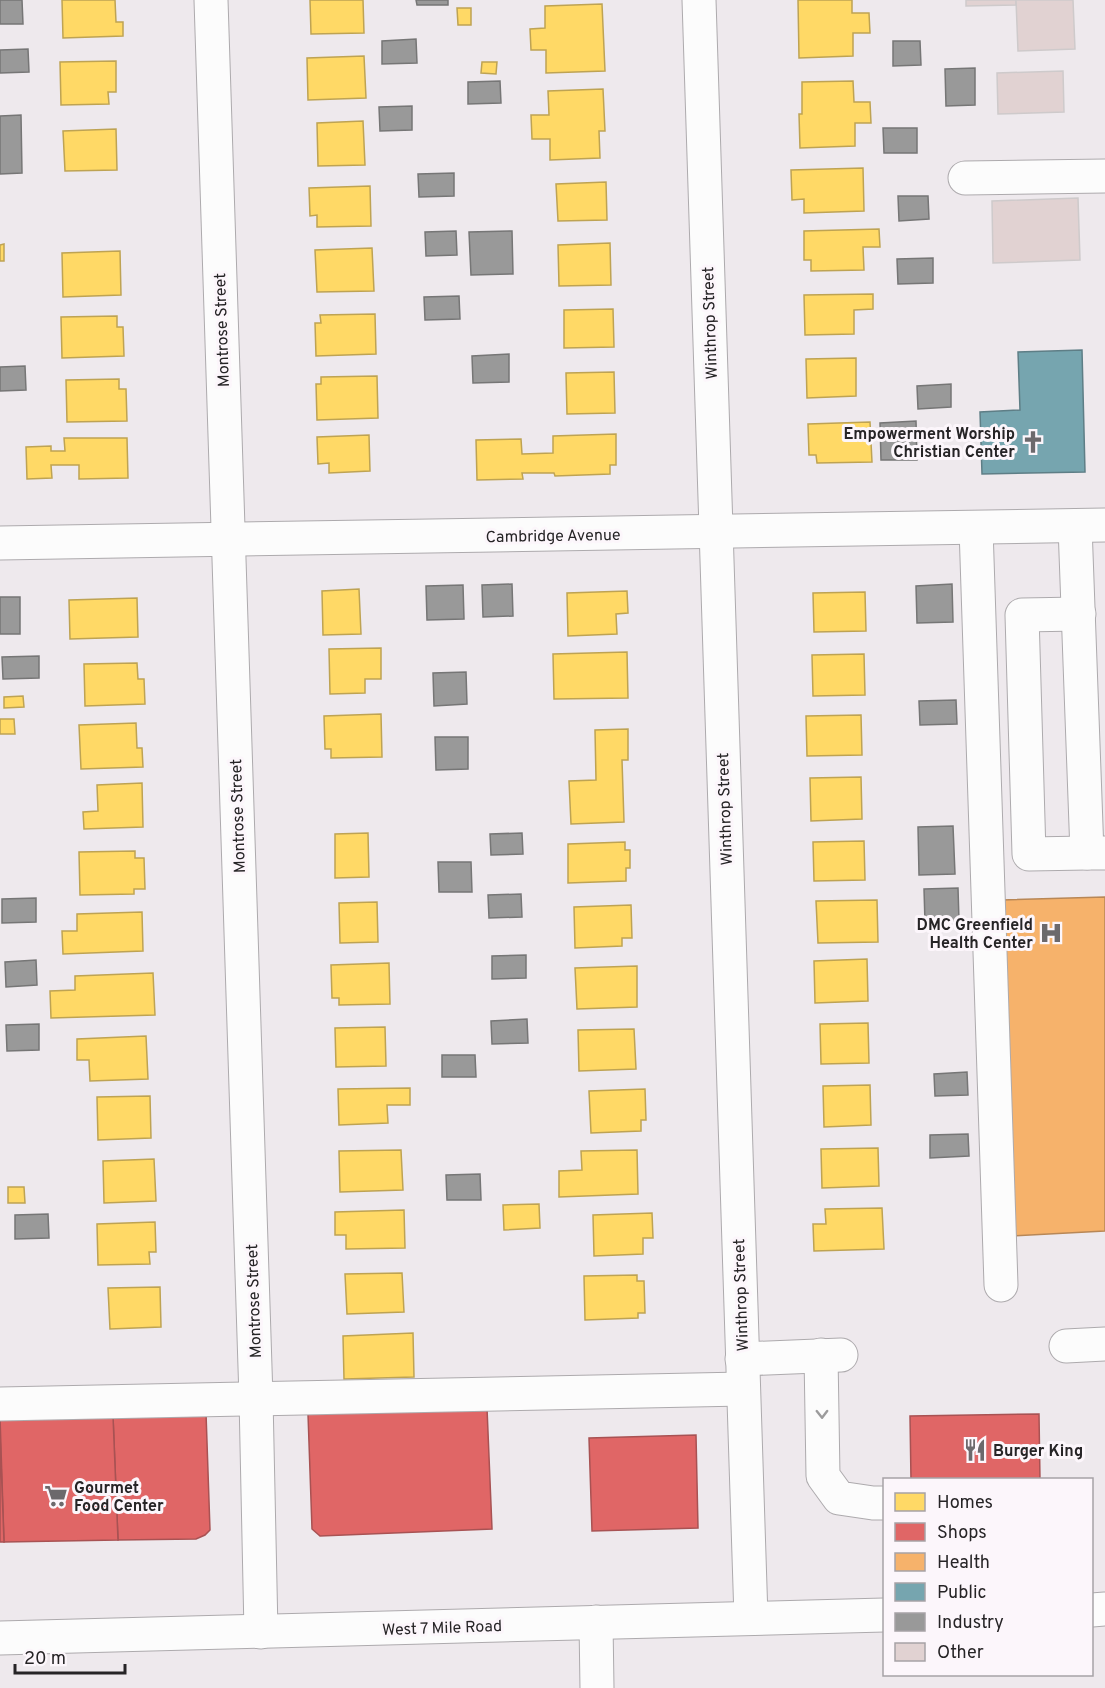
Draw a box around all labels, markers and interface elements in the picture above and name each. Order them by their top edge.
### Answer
street label: Winthrop Street [699,266,723,380]
street label: Montrose Street [211,272,235,387]
place label: Empowerment Worship Christian Center [843,425,1015,463]
church icon: Empowerment Worship Christian Center [1020,429,1046,455]
street label: Cambridge Avenue [485,526,621,548]
street label: Winthrop Street [714,752,738,866]
street label: Montrose Street [227,758,251,873]
place label: DMC Greenfield Health Center [917,916,1033,954]
hospital icon: DMC Greenfield Health Center [1038,920,1064,946]
street label: Winthrop Street [730,1238,754,1352]
street label: Montrose Street [243,1243,267,1358]
one-way arrow [816,1409,828,1418]
restaurant icon: Burger King [962,1437,988,1463]
place label: Burger King [993,1442,1083,1462]
legend [883,1478,1093,1676]
place label: Gourmet Food Center [74,1479,164,1517]
supermarket icon: Gourmet Food Center [43,1483,69,1509]
text: Homes [937,1492,993,1515]
text: Shops [937,1522,987,1545]
text: Health [937,1552,990,1575]
text: Public [937,1582,987,1605]
text: Industry [937,1612,1004,1635]
street label: West 7 Mile Road [382,1617,502,1641]
scale bar [15,1637,124,1675]
text: Other [937,1642,984,1665]
text: 20 m [24,1648,66,1671]

